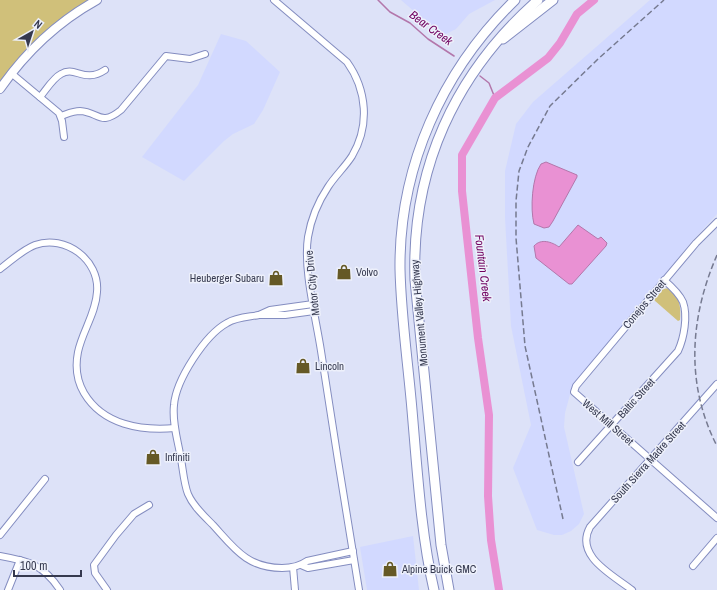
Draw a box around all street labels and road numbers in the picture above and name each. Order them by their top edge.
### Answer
street label: Motor City Drive [302,250,322,316]
street label: Monument Valley Highway [407,259,431,367]
street label: Conejos Street [619,276,669,331]
street label: Baltic Street [614,375,658,421]
street label: West Mill Street [579,396,637,448]
street label: South Sierra Madre Street [608,418,689,506]

